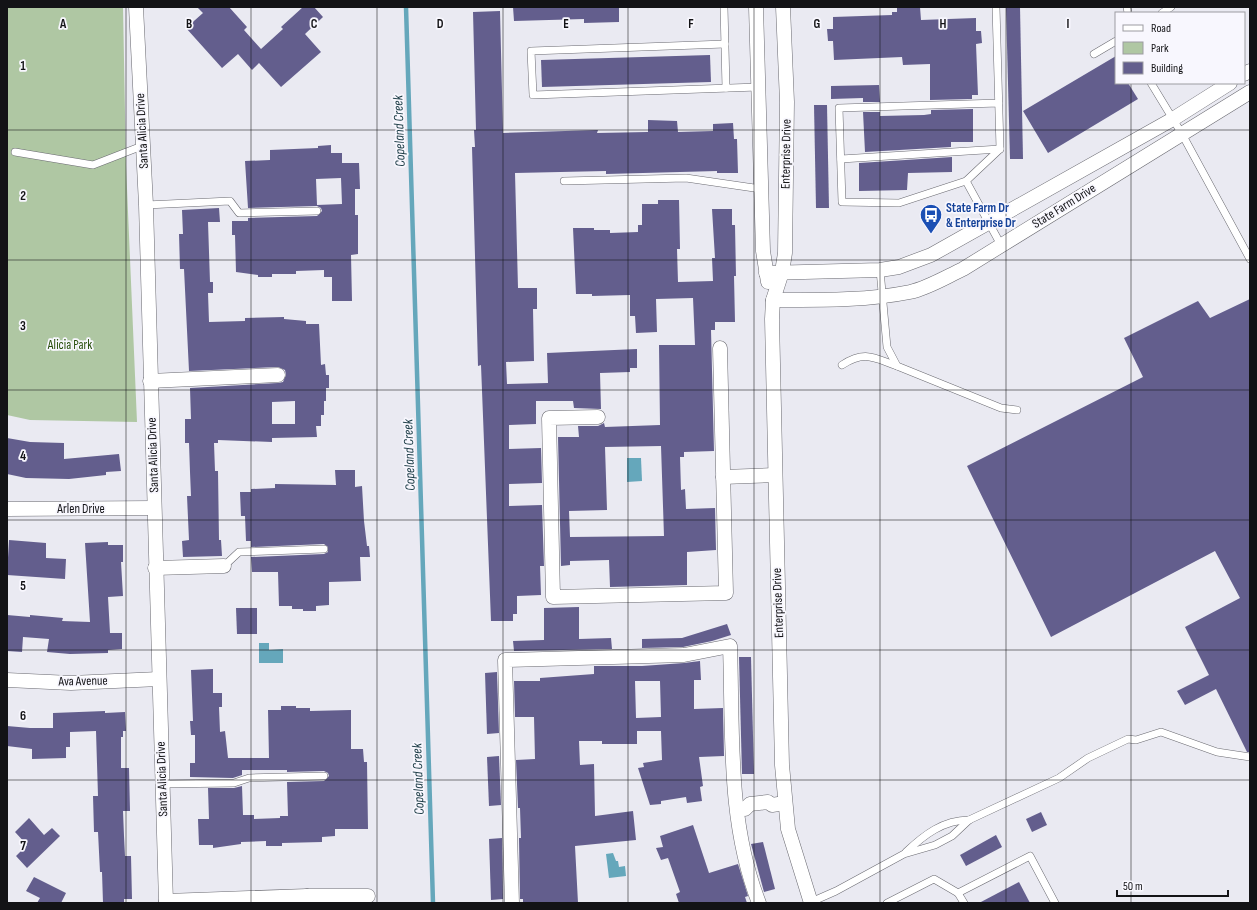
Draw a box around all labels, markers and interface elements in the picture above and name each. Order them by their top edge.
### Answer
legend [1115,12,1245,84]
text: A [59,16,67,32]
text: B [186,16,192,32]
text: C [311,16,318,32]
text: D [437,16,444,32]
text: E [563,16,569,32]
text: F [688,16,694,32]
text: G [814,16,821,32]
text: H [940,16,947,32]
text: I [1067,16,1070,32]
text: Road [1151,21,1171,36]
text: Park [1151,41,1169,56]
text: 1 [20,58,26,74]
text: Building [1151,61,1183,76]
street label: Santa Alicia Drive [132,93,152,169]
water label: Copeland Creek [389,94,409,167]
street label: Enterprise Drive [777,119,795,189]
street label: State Farm Drive [1029,180,1099,232]
text: 2 [20,188,26,204]
place label: State Farm Dr & Enterprise Dr [946,200,1016,231]
bus stop icon: State Farm Dr & Enterprise Dr [918,202,944,235]
text: 3 [20,318,26,334]
park label: Alicia Park [47,337,92,353]
street label: Santa Alicia Drive [144,417,162,493]
water label: Copeland Creek [399,418,419,491]
text: 4 [20,448,26,464]
street label: Arlen Drive [56,501,105,517]
street label: Enterprise Drive [769,568,787,638]
text: 5 [20,578,26,594]
street label: Ava Avenue [57,673,108,689]
text: 6 [20,708,26,724]
street label: Santa Alicia Drive [153,741,171,817]
water label: Copeland Creek [408,742,428,815]
text: 7 [20,838,26,854]
scale bar [1117,872,1228,898]
text: 50 m [1123,879,1143,894]

